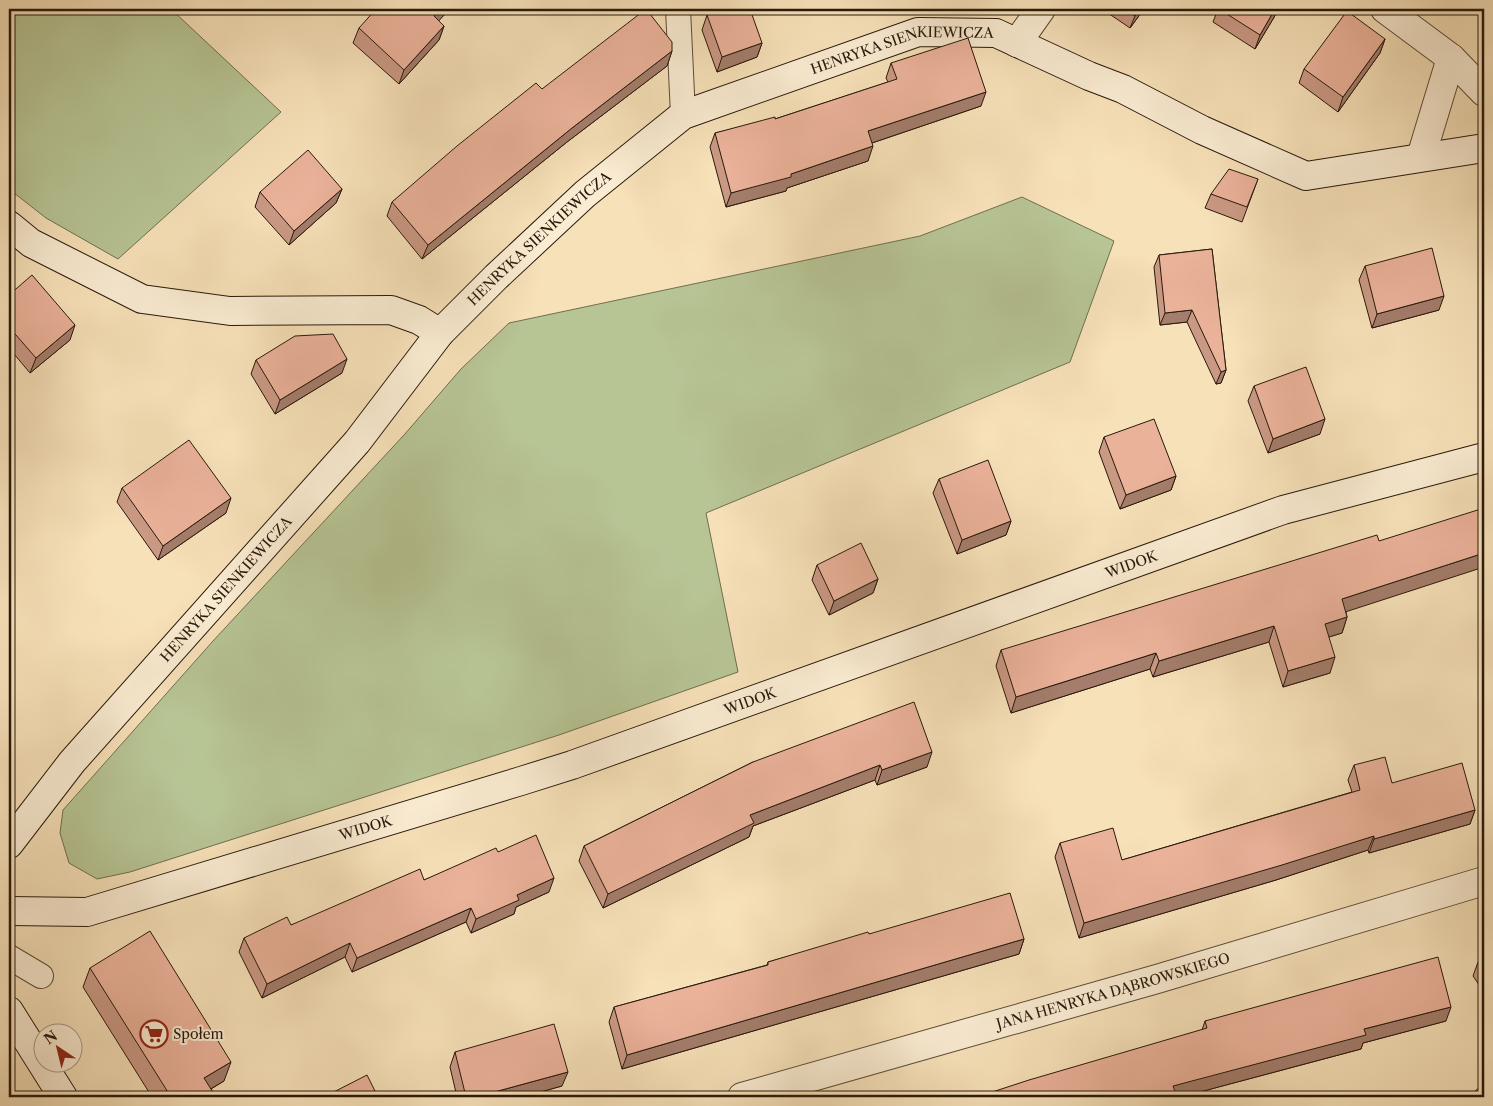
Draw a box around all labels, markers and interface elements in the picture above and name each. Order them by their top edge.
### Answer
street label: HENRYKA SIENKIEWICZA [808,23,994,78]
street label: HENRYKA SIENKIEWICZA [464,167,615,309]
street label: HENRYKA SIENKIEWICZA [156,512,296,666]
street label: WIDOK [1102,546,1161,582]
street label: WIDOK [721,683,780,719]
street label: WIDOK [336,811,395,845]
street label: JANA HENRYKA DĄBROWSKIEGO [992,949,1232,1034]
supermarket icon: Społem [139,1019,169,1049]
north arrow [32,1024,82,1074]
place label: Społem [173,1025,224,1043]
text: N [40,1026,61,1048]

